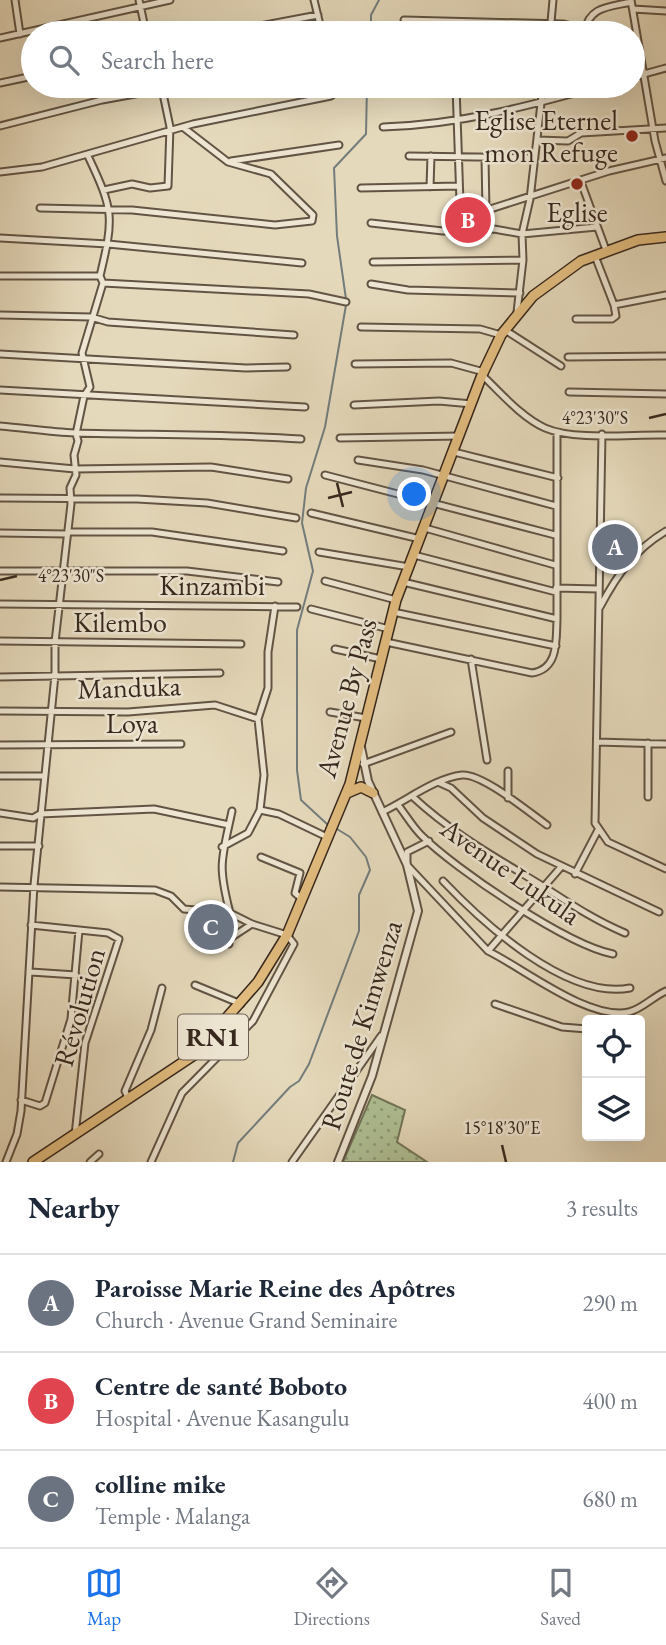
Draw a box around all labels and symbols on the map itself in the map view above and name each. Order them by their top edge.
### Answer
place label: Eglise Eternel mon Refuge [474,102,618,170]
marker: Eglise Eternel mon Refuge [624,128,640,144]
marker: Eglise [569,176,585,192]
pin: B [445,194,491,246]
place label: Eglise [546,194,608,230]
text: 4°23'30"S [562,406,628,429]
your location [397,477,431,511]
pin: A [592,521,638,573]
text: 4°23'30"S [38,564,104,587]
street label: Kinzambi [159,567,265,603]
street label: Kilembo [73,604,167,640]
street label: Avenue By Pass [307,614,385,783]
street label: Manduka [76,667,182,707]
street label: Loya [106,705,159,741]
street label: Avenue Lukula [433,809,589,933]
pin: C [188,901,234,953]
street label: Route de Kimwenza [312,915,410,1134]
street label: Révolution [45,943,113,1070]
road number: RN1 [178,1014,248,1060]
text: 15°18'30"E [464,1116,540,1139]

